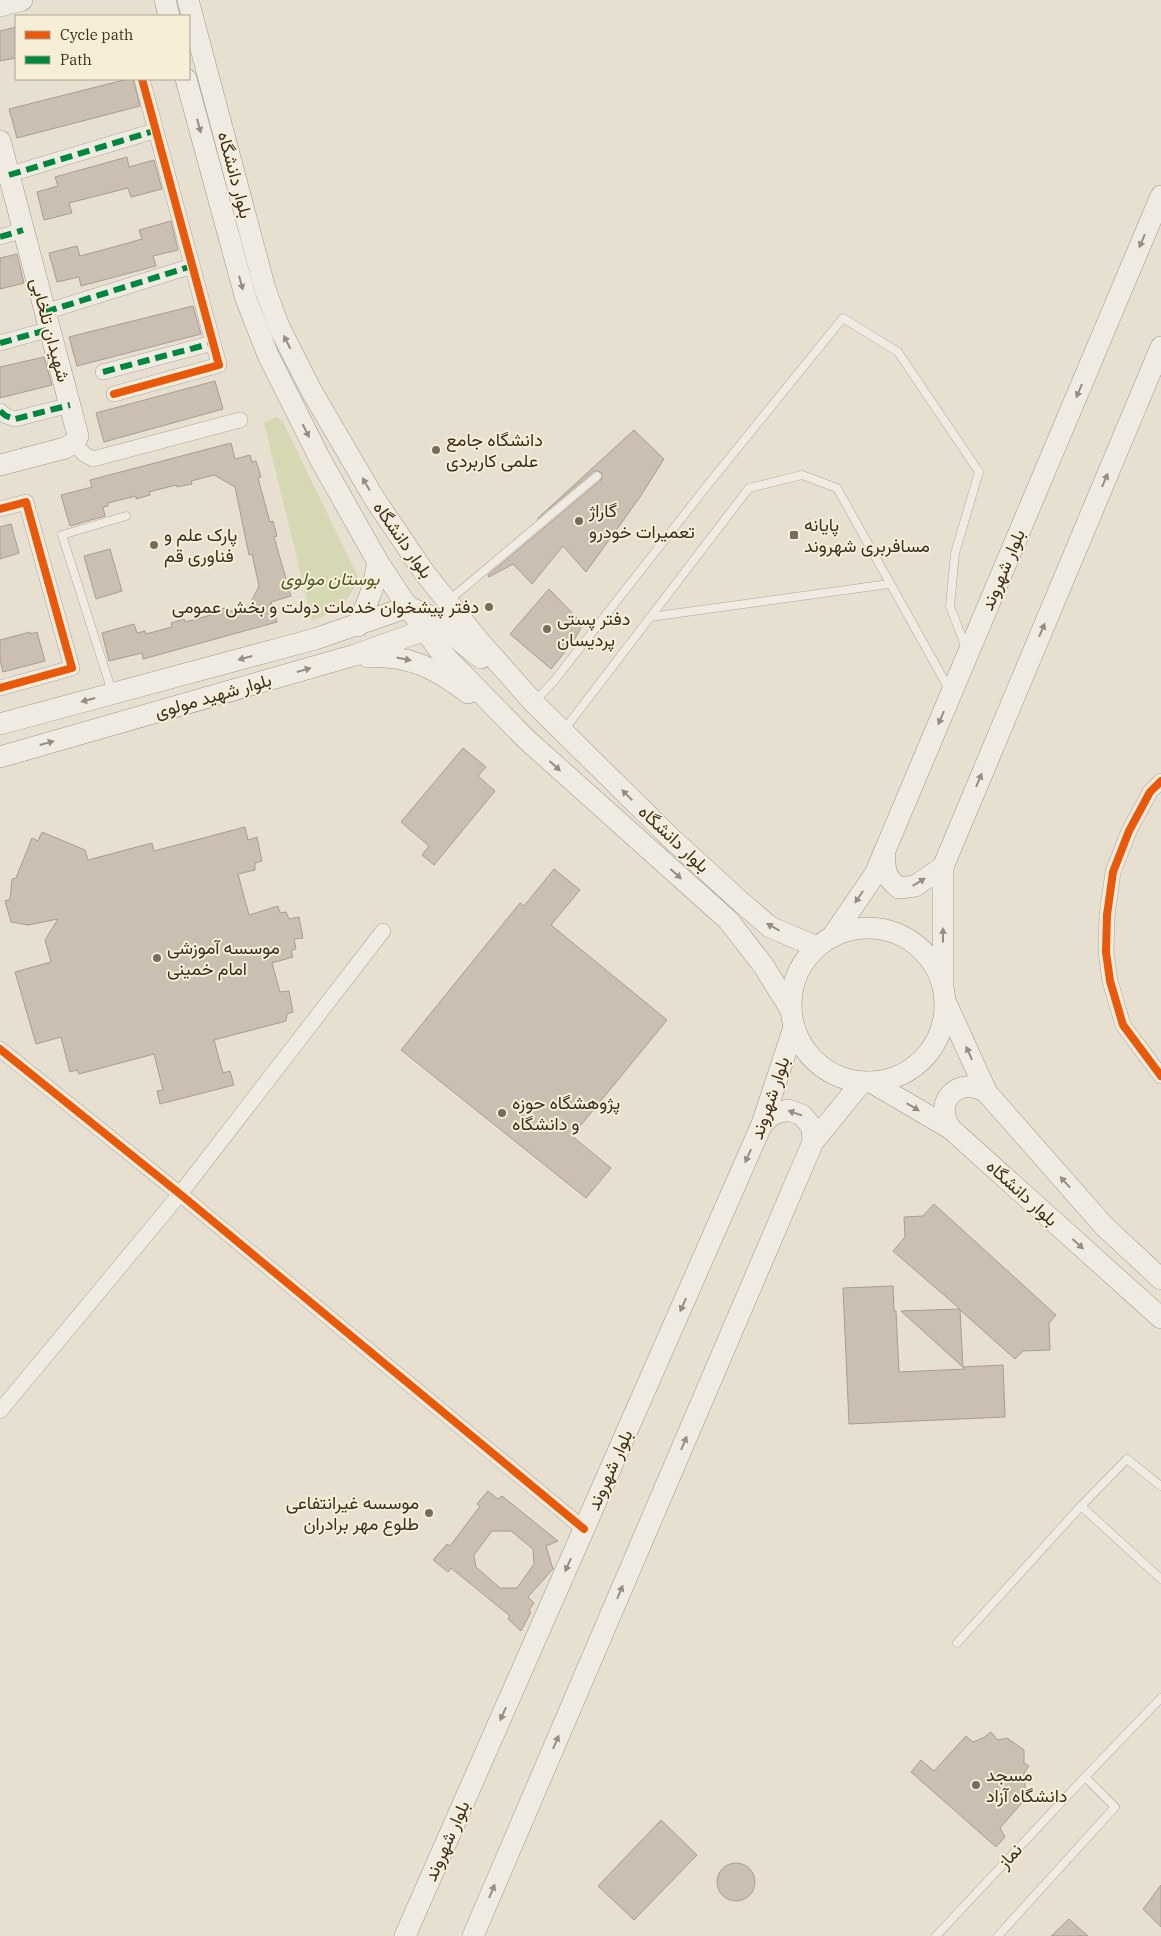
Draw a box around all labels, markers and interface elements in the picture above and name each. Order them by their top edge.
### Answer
legend [15,15,190,80]
text: Cycle path [60,25,133,44]
text: Path [60,50,92,69]
one-way arrow [195,118,203,133]
street label: بلوار دانشگاه [213,129,258,221]
one-way arrow [1138,234,1146,249]
street label: شهیدان تلخابی [26,275,75,385]
one-way arrow [238,275,246,290]
one-way arrow [283,334,291,349]
one-way arrow [1074,383,1082,398]
one-way arrow [303,424,311,438]
place label: دانشگاه جامع علمی کاربردی [446,428,543,472]
marker: دانشگاه جامع علمی کاربردی [430,444,442,456]
one-way arrow [1101,472,1109,487]
one-way arrow [361,477,370,490]
street label: بلوار دانشگاه [368,497,438,583]
place label: گاراژ تعمیرات خودرو [588,499,695,543]
place label: پایانه مسافربری شهروند [804,513,930,557]
marker: گاراژ تعمیرات خودرو [573,515,585,527]
place label: پارک علم و فناوری قم [164,523,237,568]
street label: بلوار شهروند [975,526,1030,614]
marker: پایانه مسافربری شهروند [788,529,800,541]
marker: پارک علم و فناوری قم [148,539,160,551]
park label: بوستان مولوی [281,567,380,590]
place label: دفتر پیشخوان خدمات دولت و بخش عمومی [172,595,479,619]
marker: دفتر پیشخوان خدمات دولت و بخش عمومی [483,601,495,613]
place label: دفتر پستی پردیسان [557,607,630,652]
marker: دفتر پستی پردیسان [541,623,553,635]
one-way arrow [1039,623,1047,637]
one-way arrow [237,654,252,662]
one-way arrow [396,656,412,664]
one-way arrow [297,665,312,673]
street label: بلوار شهید مولوی [152,668,274,723]
one-way arrow [80,696,95,704]
one-way arrow [937,711,945,726]
one-way arrow [40,739,55,747]
one-way arrow [549,760,562,771]
one-way arrow [976,773,984,787]
one-way arrow [621,789,633,801]
street label: بلوار دانشگاه [634,800,715,877]
one-way arrow [670,868,682,880]
one-way arrow [913,878,926,887]
one-way arrow [854,890,864,904]
one-way arrow [765,923,780,931]
one-way arrow [939,927,947,943]
place label: موسسه آموزشی امام خمینی [167,936,280,981]
marker: موسسه آموزشی امام خمینی [151,952,163,964]
one-way arrow [964,1046,972,1060]
street label: بلوار شهروند [745,1053,794,1142]
place label: پژوهشگاه حوزه و دانشگاه [512,1091,620,1135]
one-way arrow [907,1102,920,1111]
marker: پژوهشگاه حوزه و دانشگاه [496,1107,508,1119]
one-way arrow [787,1109,802,1117]
one-way arrow [744,1149,752,1163]
street label: بلوار دانشگاه [982,1154,1063,1231]
one-way arrow [1059,1177,1071,1189]
one-way arrow [1072,1238,1084,1250]
one-way arrow [679,1298,687,1312]
street label: بلوار شهروند [582,1426,638,1514]
one-way arrow [681,1436,689,1450]
place label: موسسه غیرانتفاعی طلوع مهر برادران [286,1491,419,1536]
marker: موسسه غیرانتفاعی طلوع مهر برادران [423,1507,435,1519]
one-way arrow [564,1558,572,1572]
one-way arrow [617,1585,625,1600]
one-way arrow [498,1707,506,1721]
one-way arrow [553,1735,561,1749]
place label: مسجد دانشگاه آزاد [986,1763,1067,1807]
marker: مسجد دانشگاه آزاد [970,1779,982,1791]
street label: بلوار شهروند [419,1797,475,1885]
street label: نماز [992,1838,1027,1874]
one-way arrow [489,1884,497,1898]

